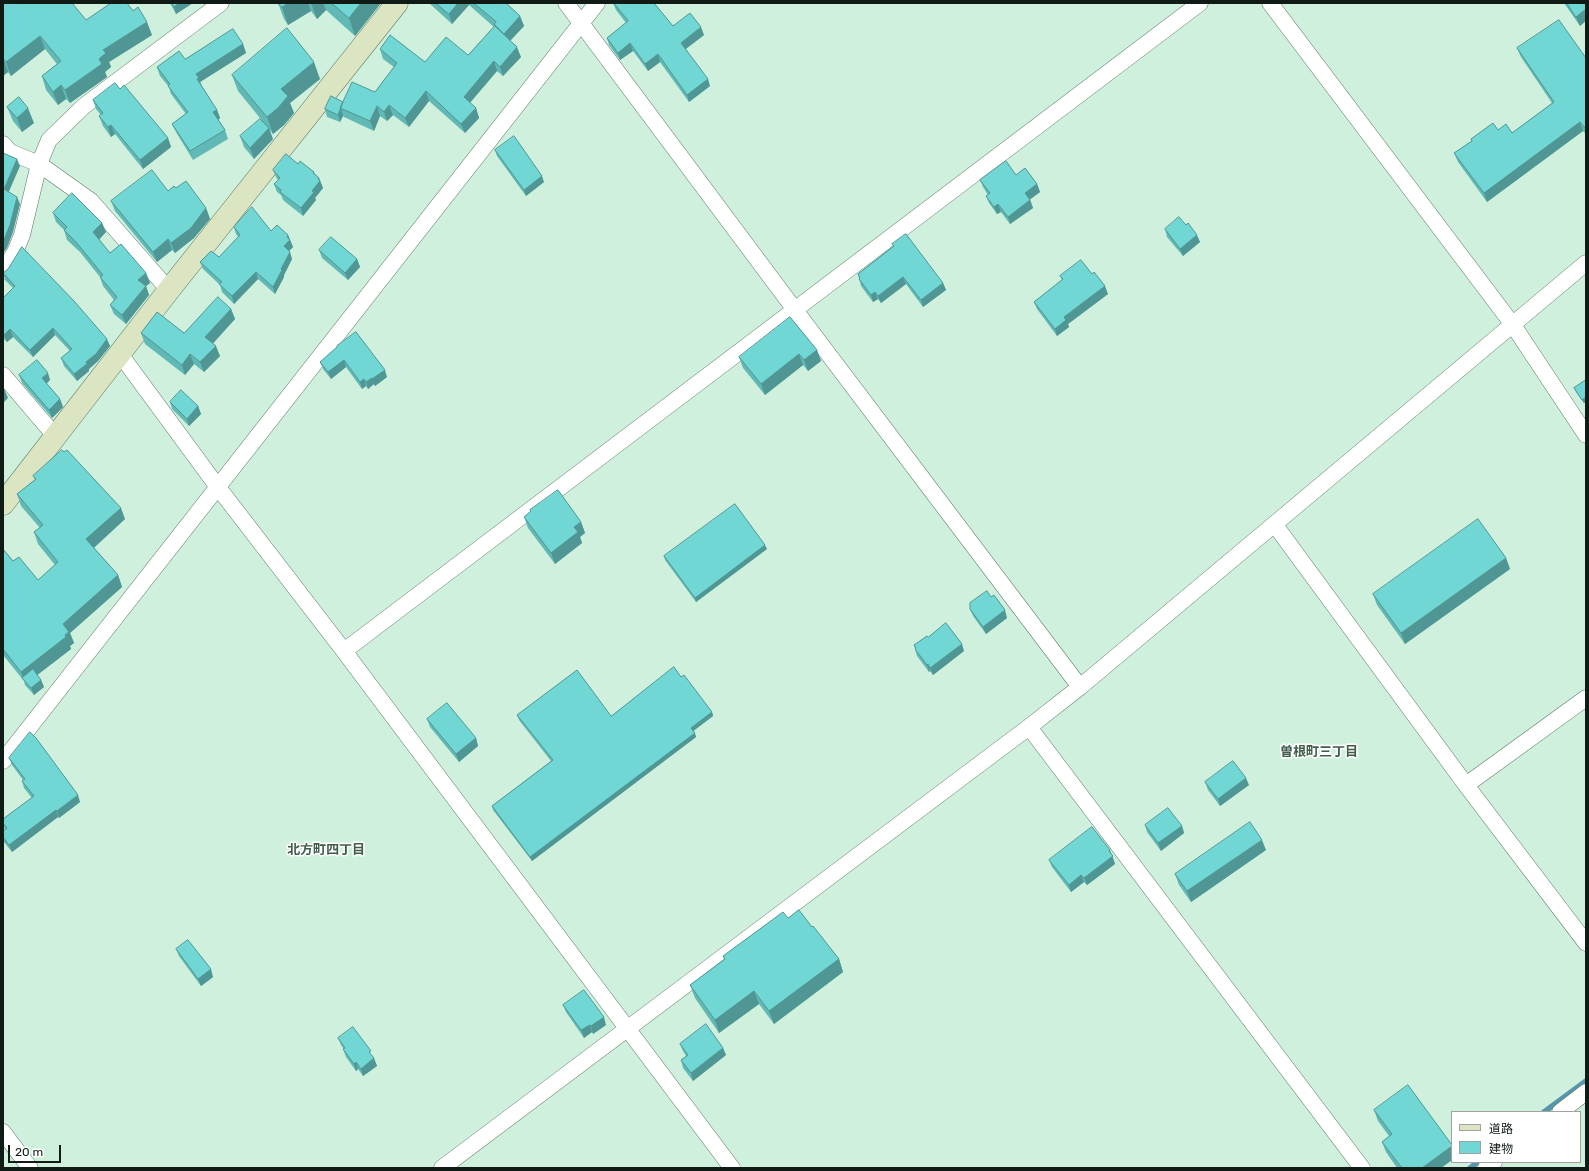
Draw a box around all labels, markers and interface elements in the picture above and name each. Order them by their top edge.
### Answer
district label: 曽根町三丁目 [1280,744,1358,760]
district label: 北方町四丁目 [287,842,365,858]
legend [1451,1111,1581,1163]
text: 道路 [1489,1122,1513,1136]
scale bar [10,1137,63,1163]
text: 建物 [1489,1142,1513,1156]
text: 20 m [15,1145,43,1159]

